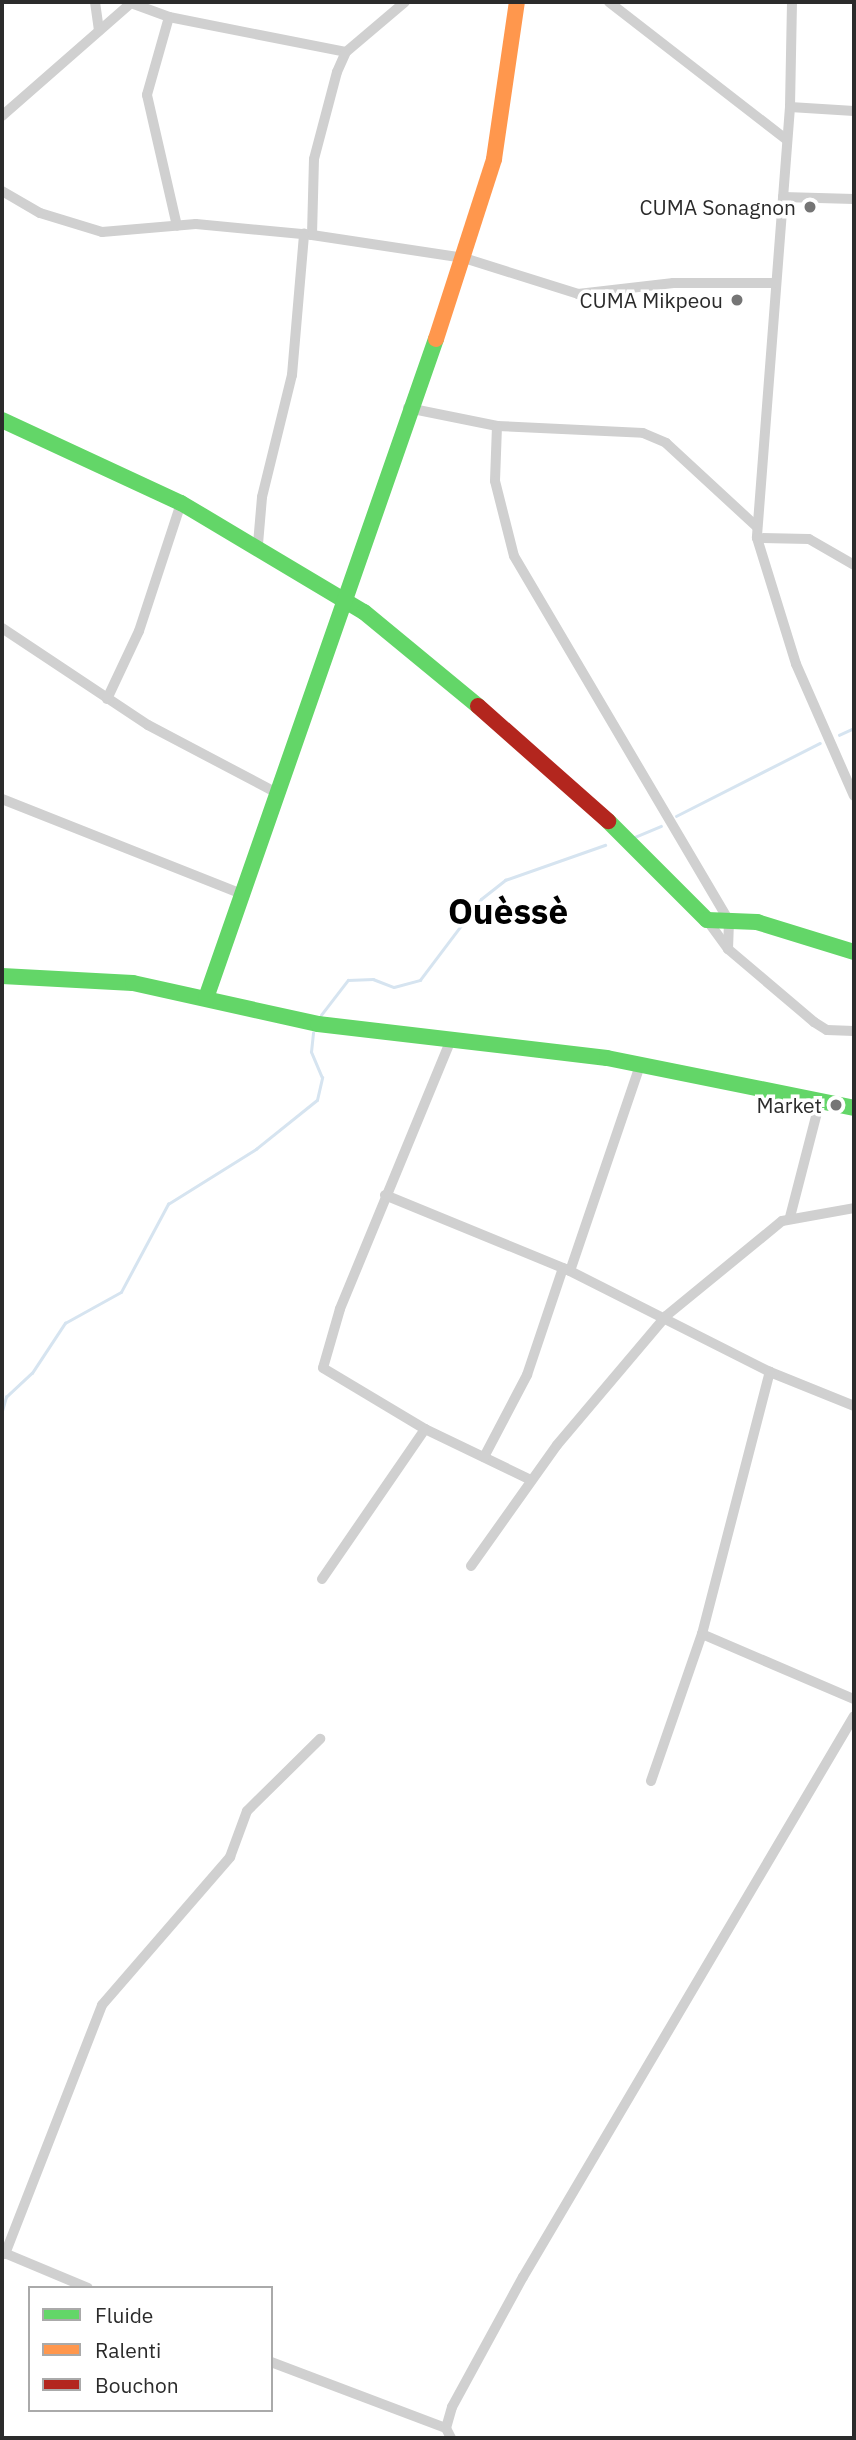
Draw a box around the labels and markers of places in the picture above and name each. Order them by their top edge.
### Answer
place label: CUMA Sonagnon [639,194,796,220]
marker: CUMA Sonagnon [802,199,818,215]
place label: CUMA Mikpeou [579,287,723,313]
marker: CUMA Mikpeou [729,292,745,308]
place label: Market [756,1092,822,1118]
marker: Market [828,1097,844,1113]

